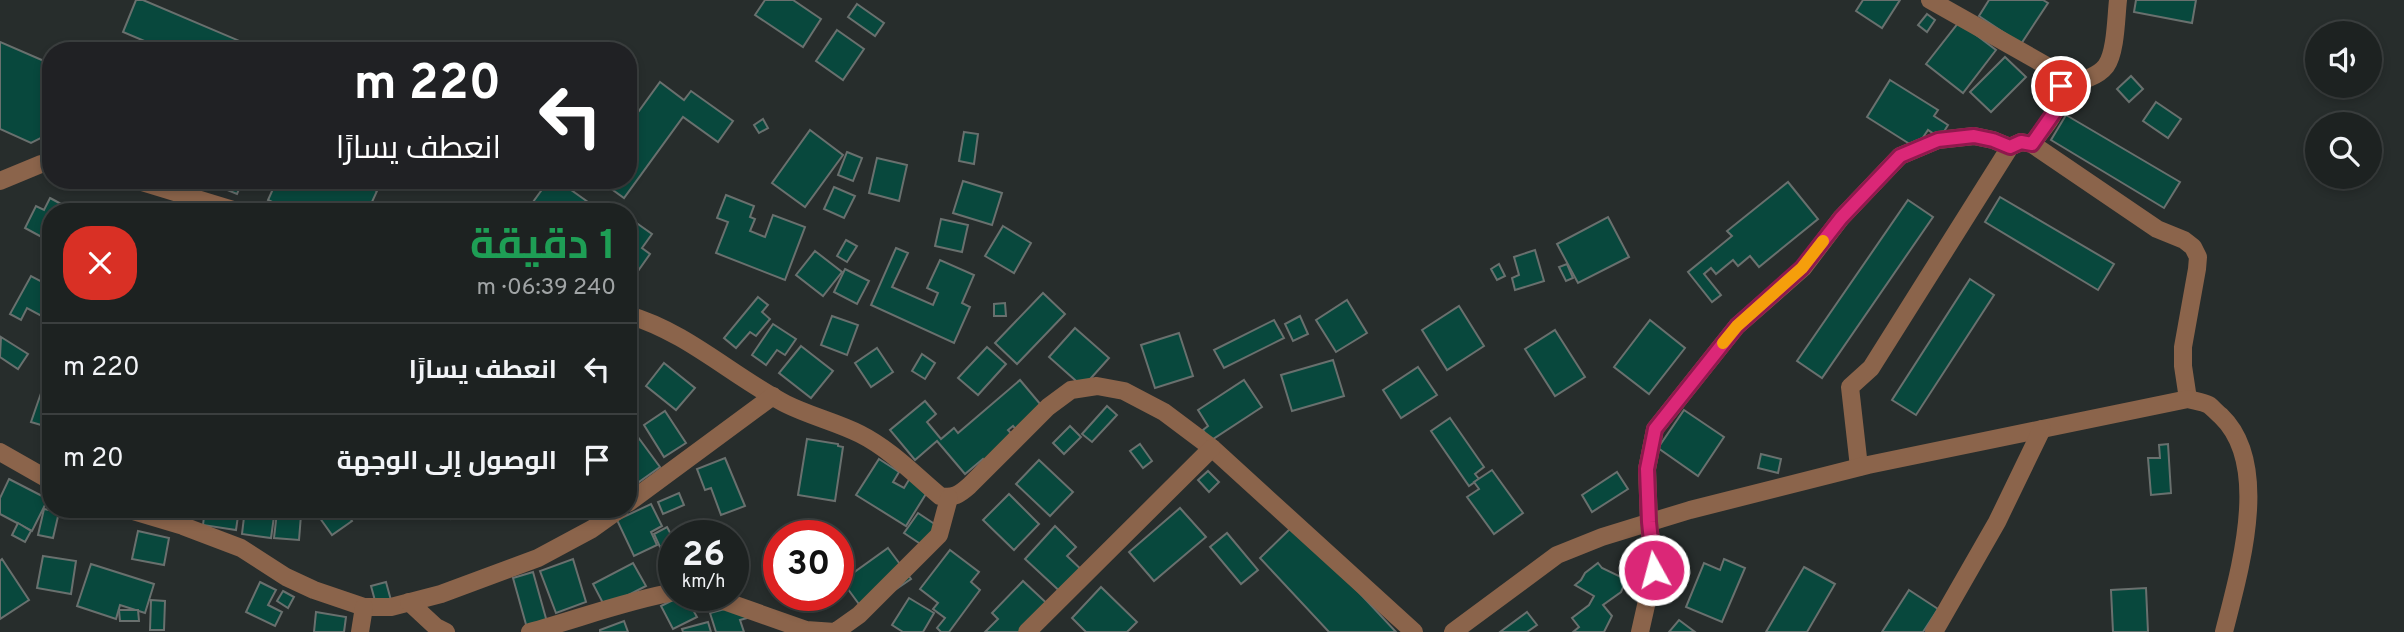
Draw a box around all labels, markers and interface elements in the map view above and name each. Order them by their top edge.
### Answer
map controls [2305,21,2382,189]
button: sound [2305,21,2382,98]
text: 220 m [354,55,501,117]
pin [2031,56,2091,116]
icon: arrive [2042,67,2080,105]
icon: left [525,70,616,161]
button: search [2305,112,2382,189]
text: انعطف يسارًا [336,130,501,170]
text: 1 دقيقة [470,221,616,274]
button: close [63,226,137,300]
text: 240 m · 06:39 [477,274,616,303]
icon: left [578,350,616,388]
text: 220 m [63,352,140,385]
text: انعطف يسارًا [409,355,557,388]
icon: arrive [578,441,616,479]
text: 20 m [63,443,124,476]
text: الوصول إلى الوجهة [337,446,557,479]
speed limit sign: 30 [763,520,854,611]
position arrow [1617,533,1691,607]
text: 26 [682,534,725,578]
text: km/h [682,571,725,594]

